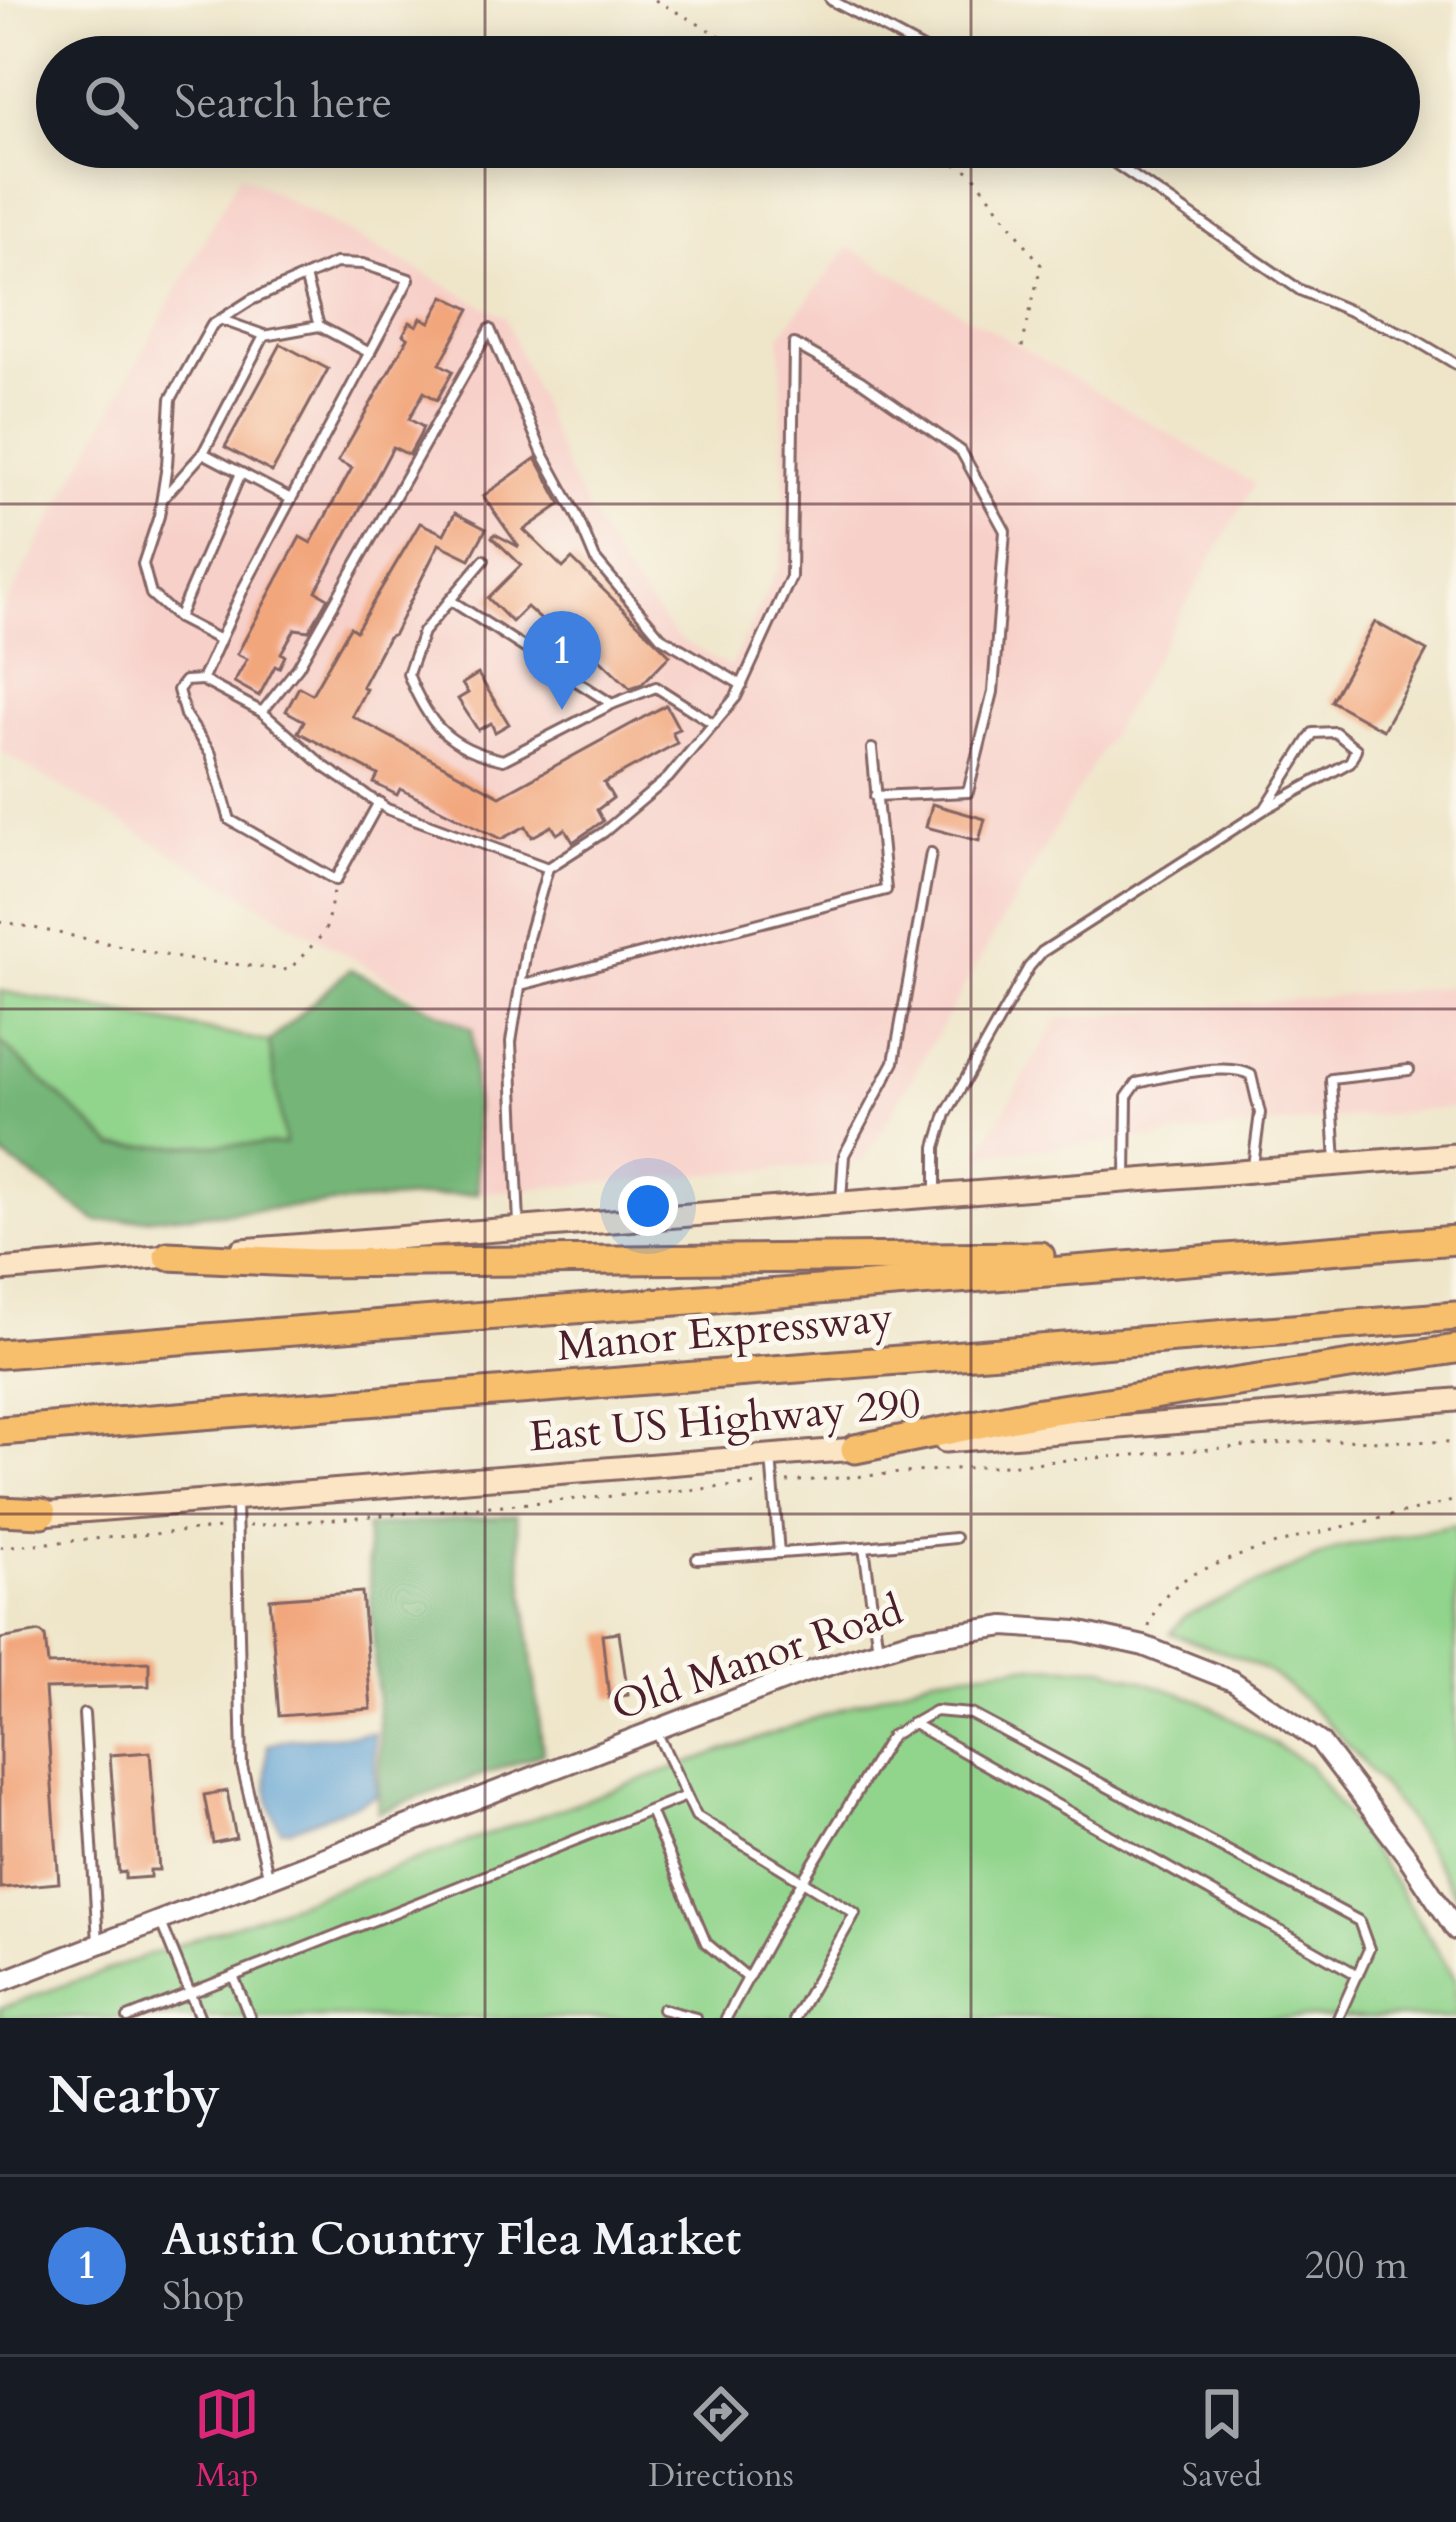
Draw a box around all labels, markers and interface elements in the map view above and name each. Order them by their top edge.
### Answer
search box [36,36,1420,168]
icon: search [78,69,144,135]
text: Search here [174,72,392,133]
pin: 1 [523,611,601,710]
your location [618,1176,678,1236]
street label: Manor Expressway [555,1289,895,1375]
street label: East US Highway 290 [527,1374,923,1466]
street label: Old Manor Road [604,1582,910,1734]
text: Nearby [48,2061,220,2131]
text: Austin Country Flea Market [162,2209,741,2270]
text: 1 [77,2239,97,2292]
text: 200 m [1305,2239,1408,2292]
text: Shop [162,2270,245,2323]
tab: Map [194,2381,260,2498]
tab: Directions [648,2381,794,2498]
tab: Saved [1182,2381,1262,2498]

